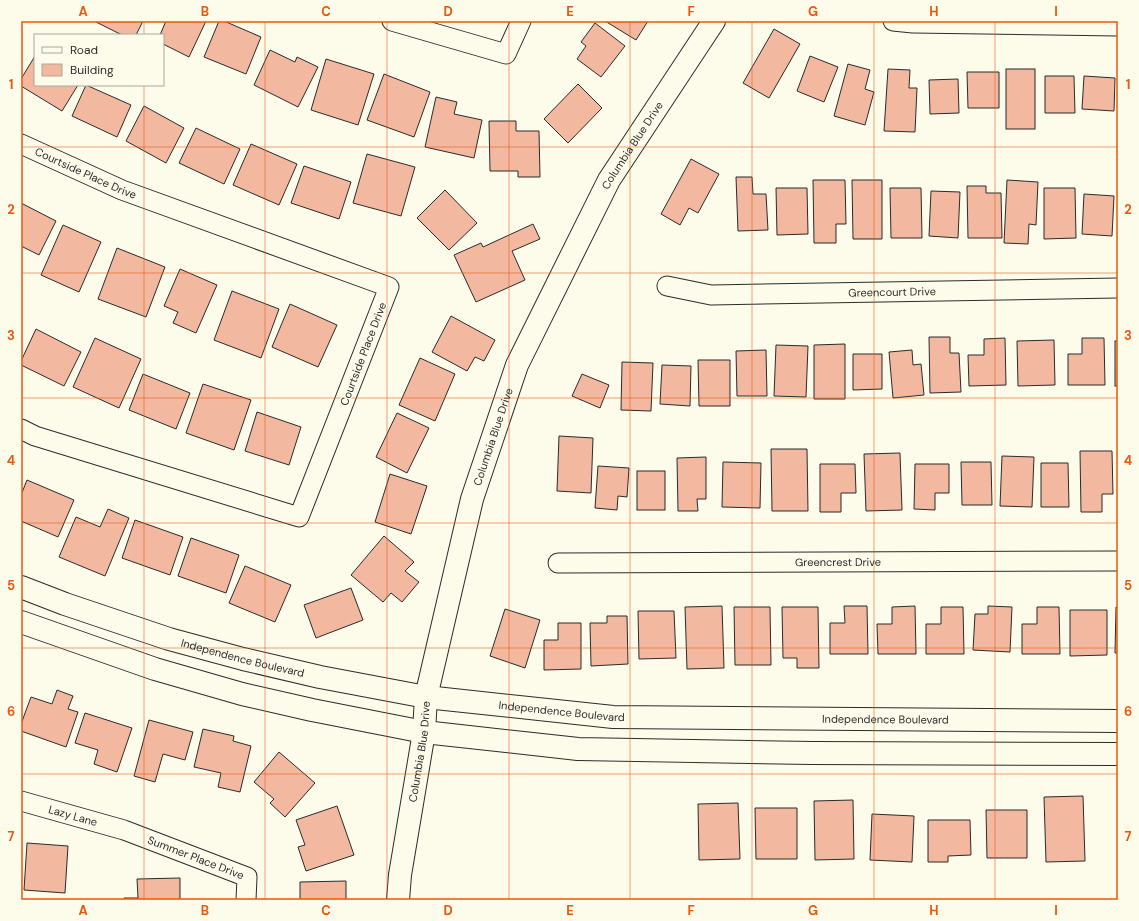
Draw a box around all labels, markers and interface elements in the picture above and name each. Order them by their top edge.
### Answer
text: A [78,3,88,20]
text: B [201,3,209,20]
text: C [321,3,331,20]
text: D [443,3,453,20]
text: E [566,3,574,20]
text: F [687,3,695,20]
text: G [808,3,818,20]
text: H [929,3,939,20]
text: I [1054,3,1058,20]
legend [34,34,164,86]
text: Road [70,42,98,58]
text: Building [70,62,114,78]
text: 1 [9,76,13,93]
text: 1 [1126,76,1130,93]
street label: Columbia Blue Drive [599,99,666,192]
street label: Courtside Place Drive [33,144,138,202]
text: 2 [7,201,15,218]
text: 2 [1124,201,1132,218]
street label: Greencourt Drive [848,284,936,300]
street label: Courtside Place Drive [337,300,389,408]
text: 3 [7,327,15,344]
text: 3 [1124,327,1132,344]
street label: Columbia Blue Drive [470,386,516,487]
text: 4 [7,452,15,469]
text: 4 [1124,452,1132,469]
street label: Greencrest Drive [795,555,881,569]
text: 5 [7,577,15,594]
text: 5 [1124,577,1132,594]
street label: Independence Boulevard [179,636,306,680]
street label: Independence Boulevard [498,698,625,724]
street label: Columbia Blue Drive [405,701,433,803]
text: 6 [7,703,15,720]
text: 6 [1124,703,1132,720]
street label: Independence Boulevard [822,712,949,727]
street label: Lazy Lane [47,802,99,829]
text: 7 [8,828,15,845]
text: 7 [1125,828,1132,845]
street label: Summer Place Drive [146,833,246,882]
text: A [78,902,88,919]
text: B [201,902,209,919]
text: C [321,902,331,919]
text: D [443,902,453,919]
text: E [566,902,574,919]
text: F [687,902,695,919]
text: G [808,902,818,919]
text: H [929,902,939,919]
text: I [1054,902,1058,919]

